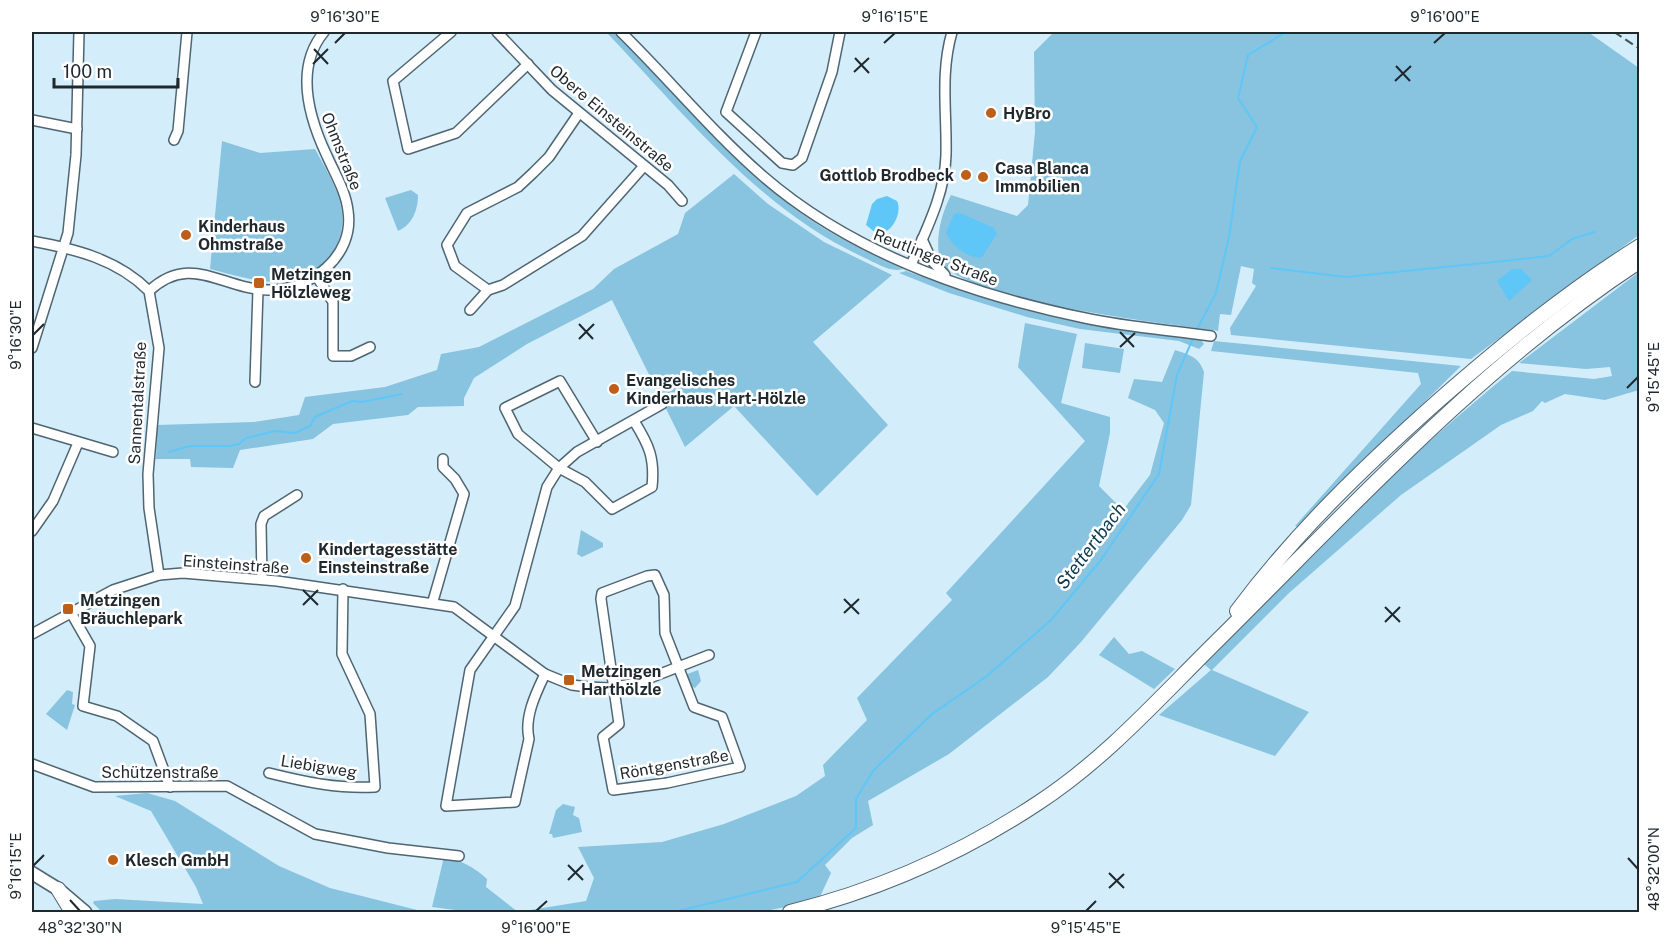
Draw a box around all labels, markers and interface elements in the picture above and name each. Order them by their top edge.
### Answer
text: 9°16'30"E [310,8,380,25]
text: 9°16'15"E [862,8,928,25]
text: 9°16'00"E [1410,8,1480,25]
scale bar [54,51,178,89]
text: 100 m [63,61,112,82]
street label: Obere Einsteinstraße [546,61,677,176]
place label: HyBro [1003,104,1051,123]
marker: HyBro [984,106,998,120]
street label: Ohmstraße [317,110,366,193]
place label: Casa Blanca Immobilien [995,159,1089,196]
place label: Gottlob Brodbeck [819,166,954,185]
marker: Gottlob Brodbeck [959,168,973,182]
marker: Casa Blanca Immobilien [976,170,990,184]
place label: Kinderhaus Ohmstraße [198,217,285,254]
street label: Reutlinger Straße [871,225,1001,290]
marker: Kinderhaus Ohmstraße [179,228,193,242]
place label: Metzingen Hölzleweg [271,265,351,302]
marker: Metzingen Hölzleweg [252,276,266,290]
text: 9°16'30"E [7,300,24,370]
street label: Sannentalstraße [125,341,150,465]
text: 9°15'45"E [1645,342,1662,412]
place label: Evangelisches Kinderhaus Hart-Hölzle [626,371,806,408]
marker: Evangelisches Kinderhaus Hart-Hölzle [607,382,621,396]
water label: Stettertbach [1051,499,1130,593]
place label: Kindertagesstätte Einsteinstraße [318,540,457,577]
street label: Einsteinstraße [182,551,290,578]
marker: Kindertagesstätte Einsteinstraße [299,551,313,565]
place label: Metzingen Bräuchlepark [80,591,183,628]
marker: Metzingen Bräuchlepark [61,602,75,616]
place label: Metzingen Harthölzle [581,662,662,699]
marker: Metzingen Harthölzle [562,673,576,687]
street label: Röntgenstraße [618,746,730,783]
street label: Liebigweg [279,751,358,782]
street label: Schützenstraße [101,763,219,782]
text: 48°32'00"N [1645,827,1662,911]
text: 9°16'15"E [7,833,24,899]
place label: Klesch GmbH [125,851,229,870]
marker: Klesch GmbH [106,853,120,867]
text: 48°32'30"N [38,919,122,936]
text: 9°16'00"E [501,919,571,936]
text: 9°15'45"E [1051,919,1121,936]

